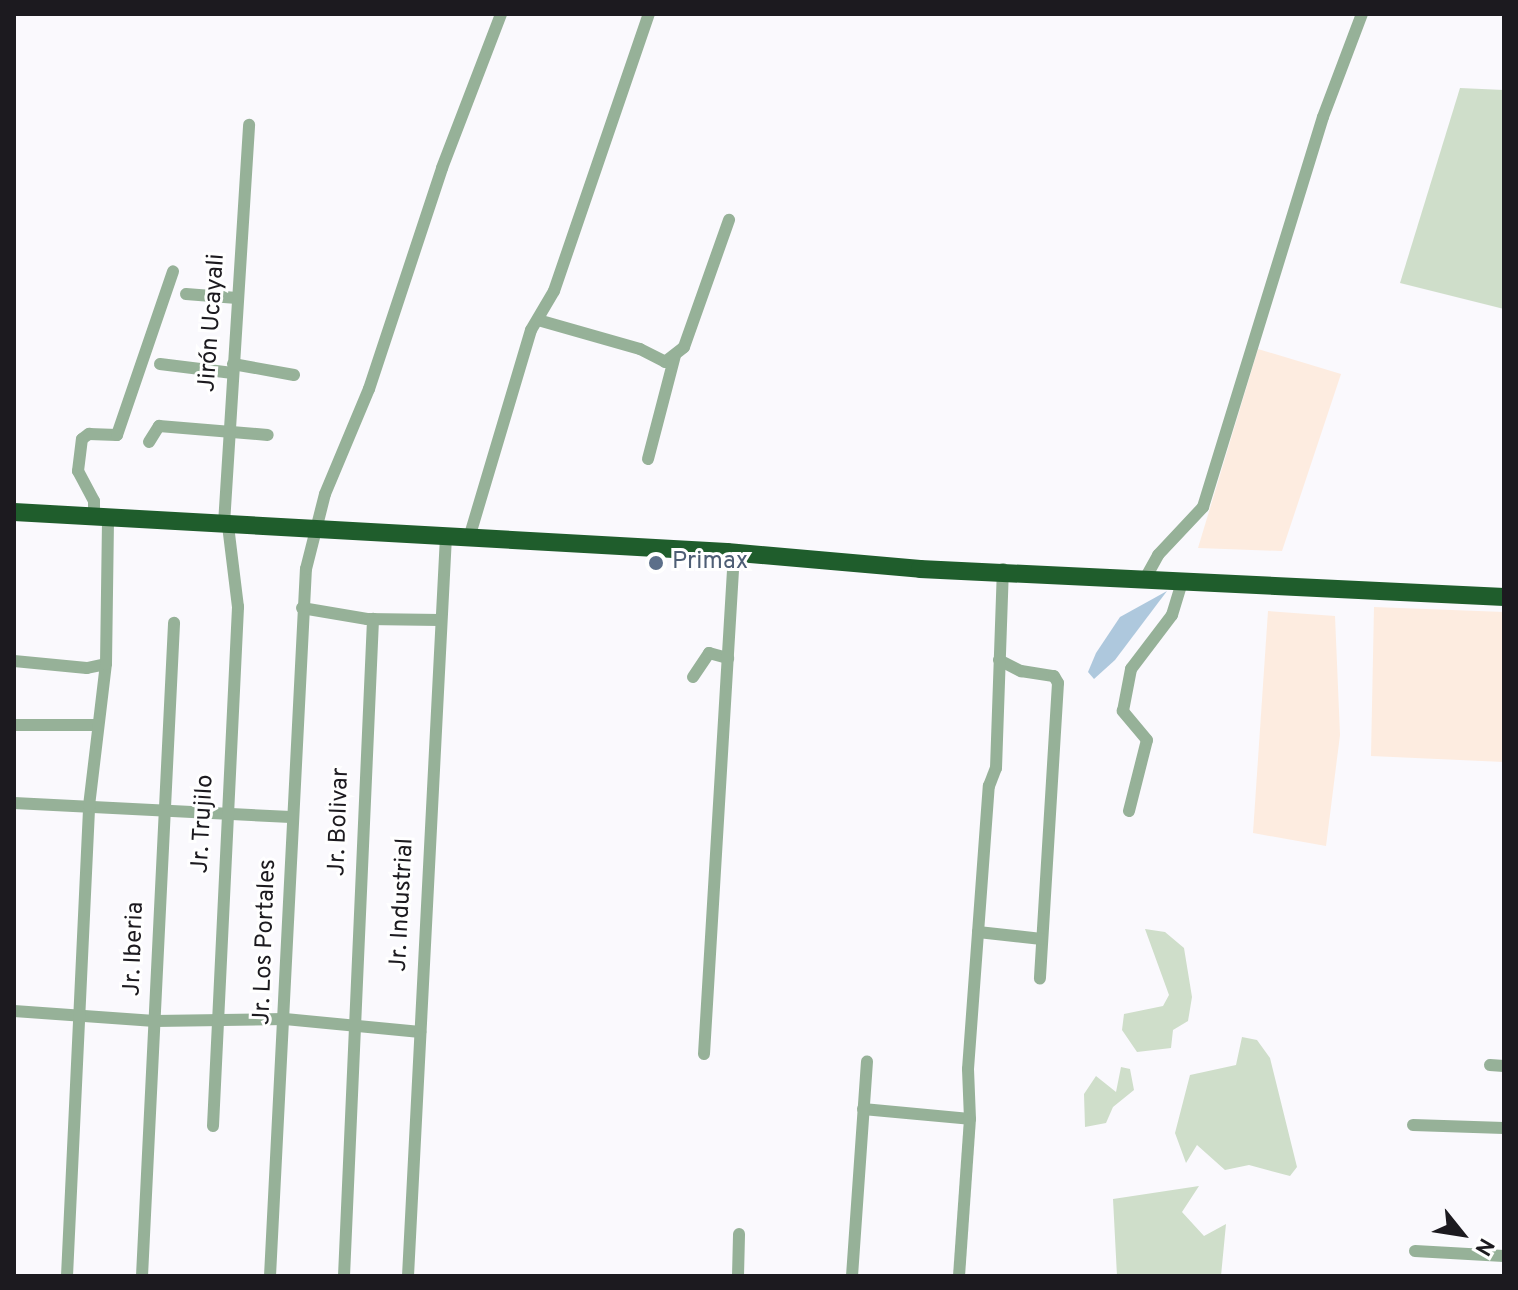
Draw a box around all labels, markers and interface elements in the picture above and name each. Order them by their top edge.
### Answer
street label: Jirón Ucayali [194,253,232,393]
place label: Primax [672,549,748,577]
marker: Primax [647,554,665,572]
street label: Jr. Bolivar [324,767,356,877]
street label: Jr. Trujilo [187,773,221,875]
street label: Jr. Industrial [385,837,421,973]
street label: Jr. Los Portales [249,859,283,1025]
street label: Jr. Iberia [119,901,151,997]
north arrow [1422,1194,1502,1274]
text: N [1468,1233,1499,1260]

